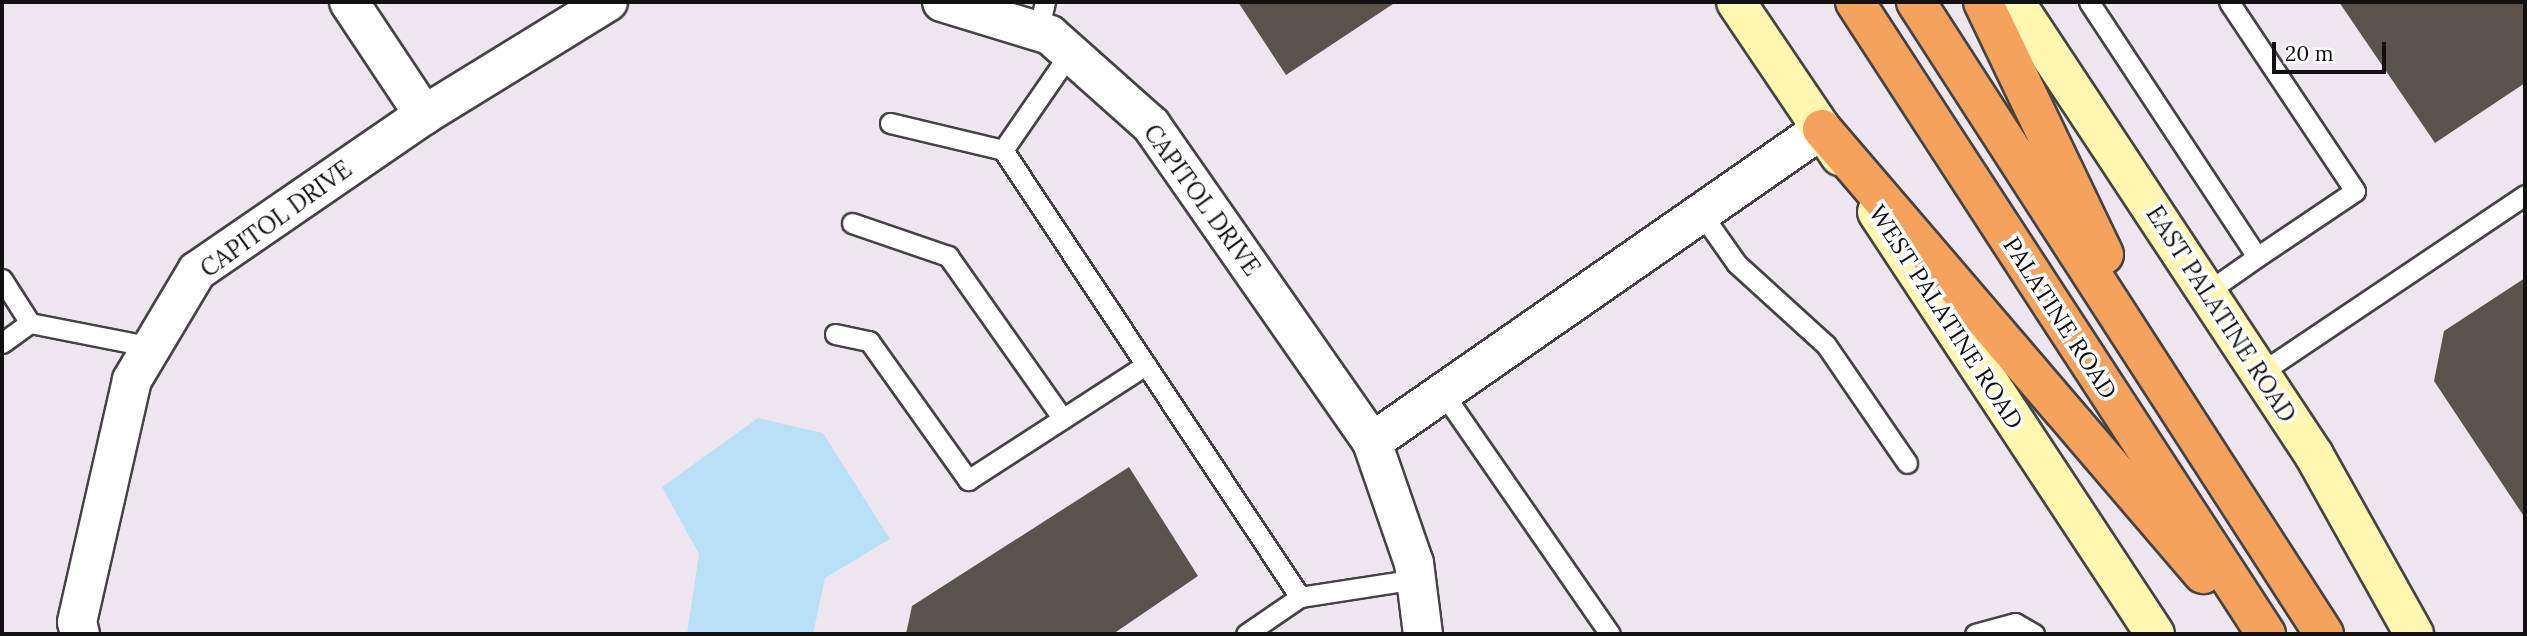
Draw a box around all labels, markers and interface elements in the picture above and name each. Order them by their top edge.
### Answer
scale bar [2275,28,2389,72]
text: 20 m [2285,40,2334,67]
street label: CAPITOL DRIVE [1138,119,1266,281]
street label: CAPITOL DRIVE [195,155,357,283]
street label: WEST PALATINE ROAD [1863,200,2029,434]
street label: EAST PALATINE ROAD [2140,200,2302,428]
street label: PALATINE ROAD [1997,232,2123,404]

